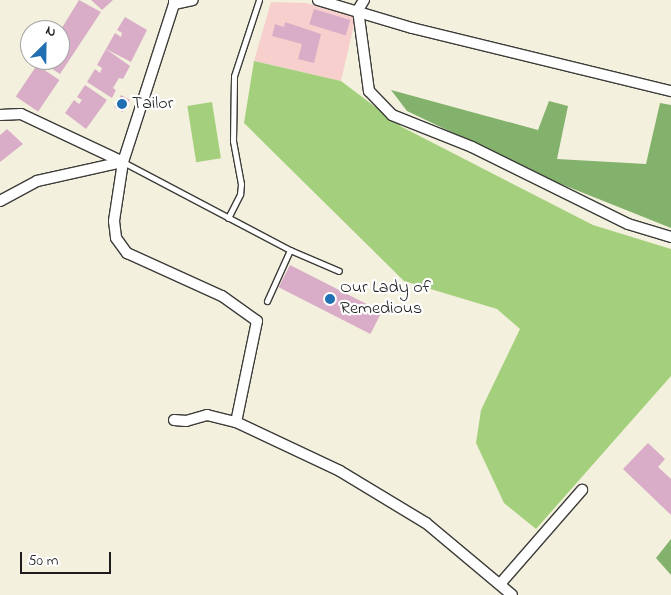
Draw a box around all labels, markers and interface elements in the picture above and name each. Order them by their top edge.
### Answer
north arrow [20,20,70,70]
text: N [42,20,59,43]
place label: Tailor [132,93,173,115]
marker: Tailor [116,98,128,110]
place label: Our Lady of Remedious [340,278,431,320]
marker: Our Lady of Remedious [324,293,336,305]
scale bar [22,542,114,574]
text: 50 m [28,550,58,572]

